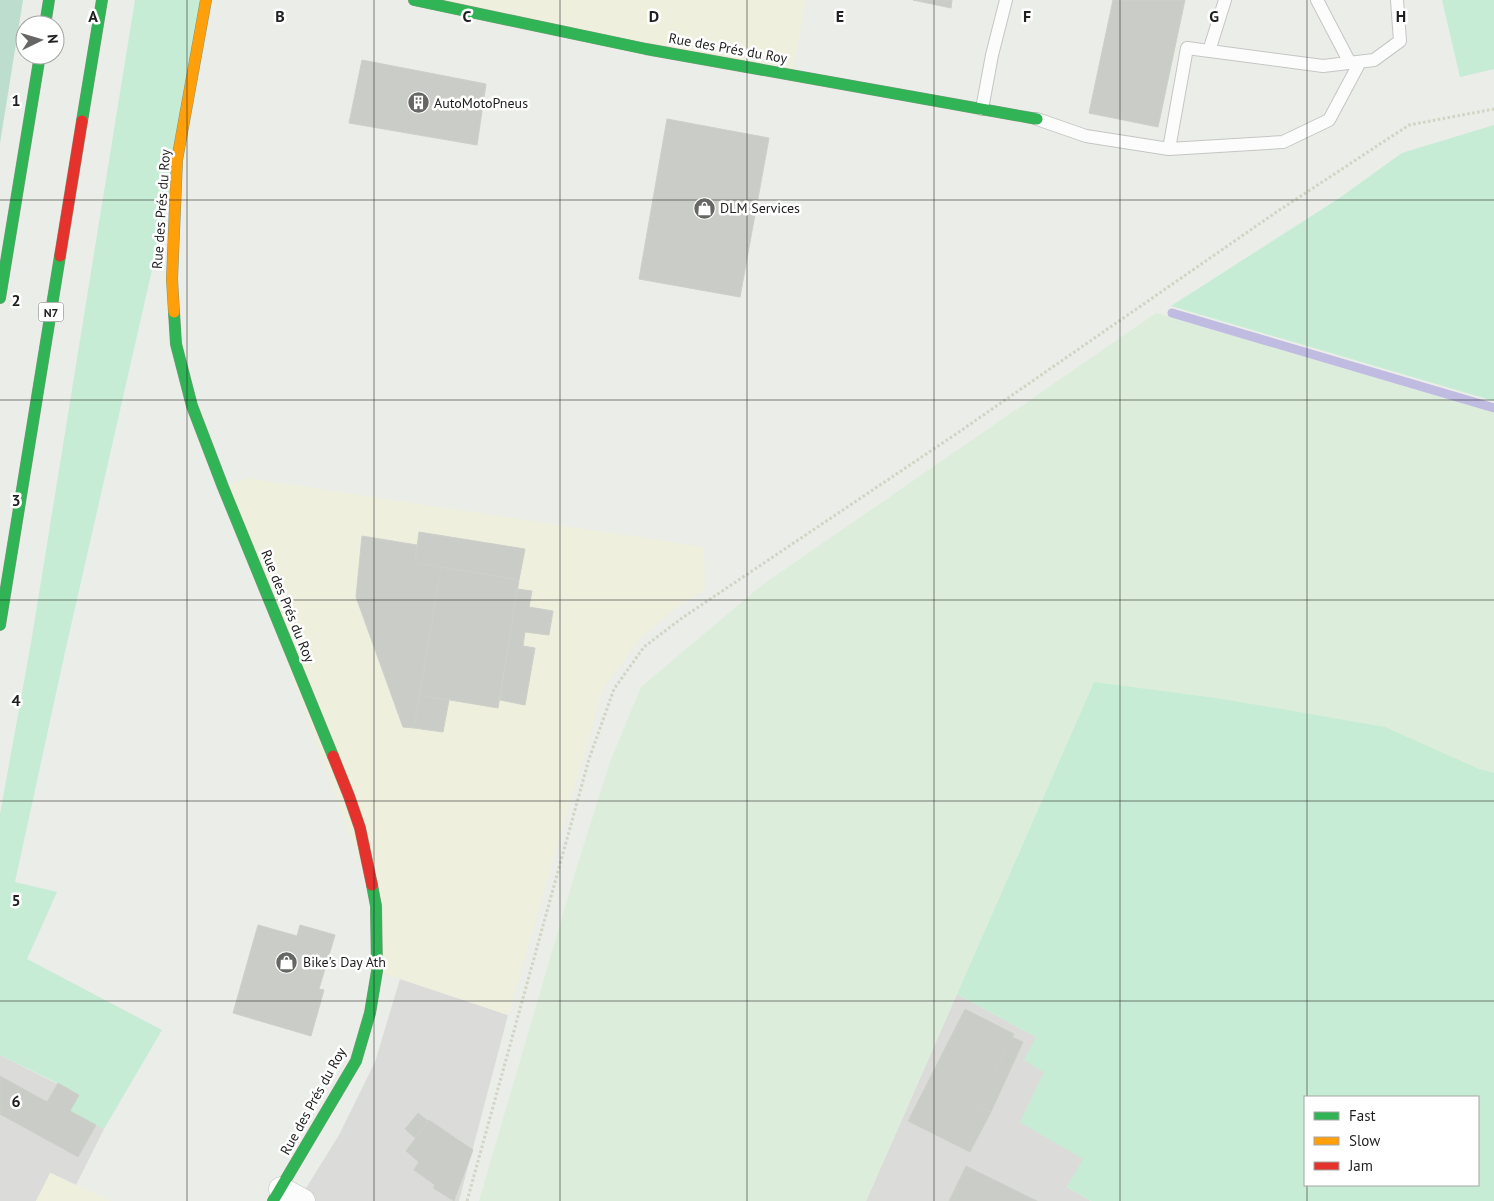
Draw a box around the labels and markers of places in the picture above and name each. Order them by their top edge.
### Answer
building icon: AutoMotoPneus [406,91,430,115]
place label: AutoMotoPneus [434,94,528,112]
shop icon: DLM Services [692,196,716,220]
place label: DLM Services [720,199,800,217]
shop icon: Bike's Day Ath [275,950,299,974]
place label: Bike's Day Ath [303,953,386,971]

